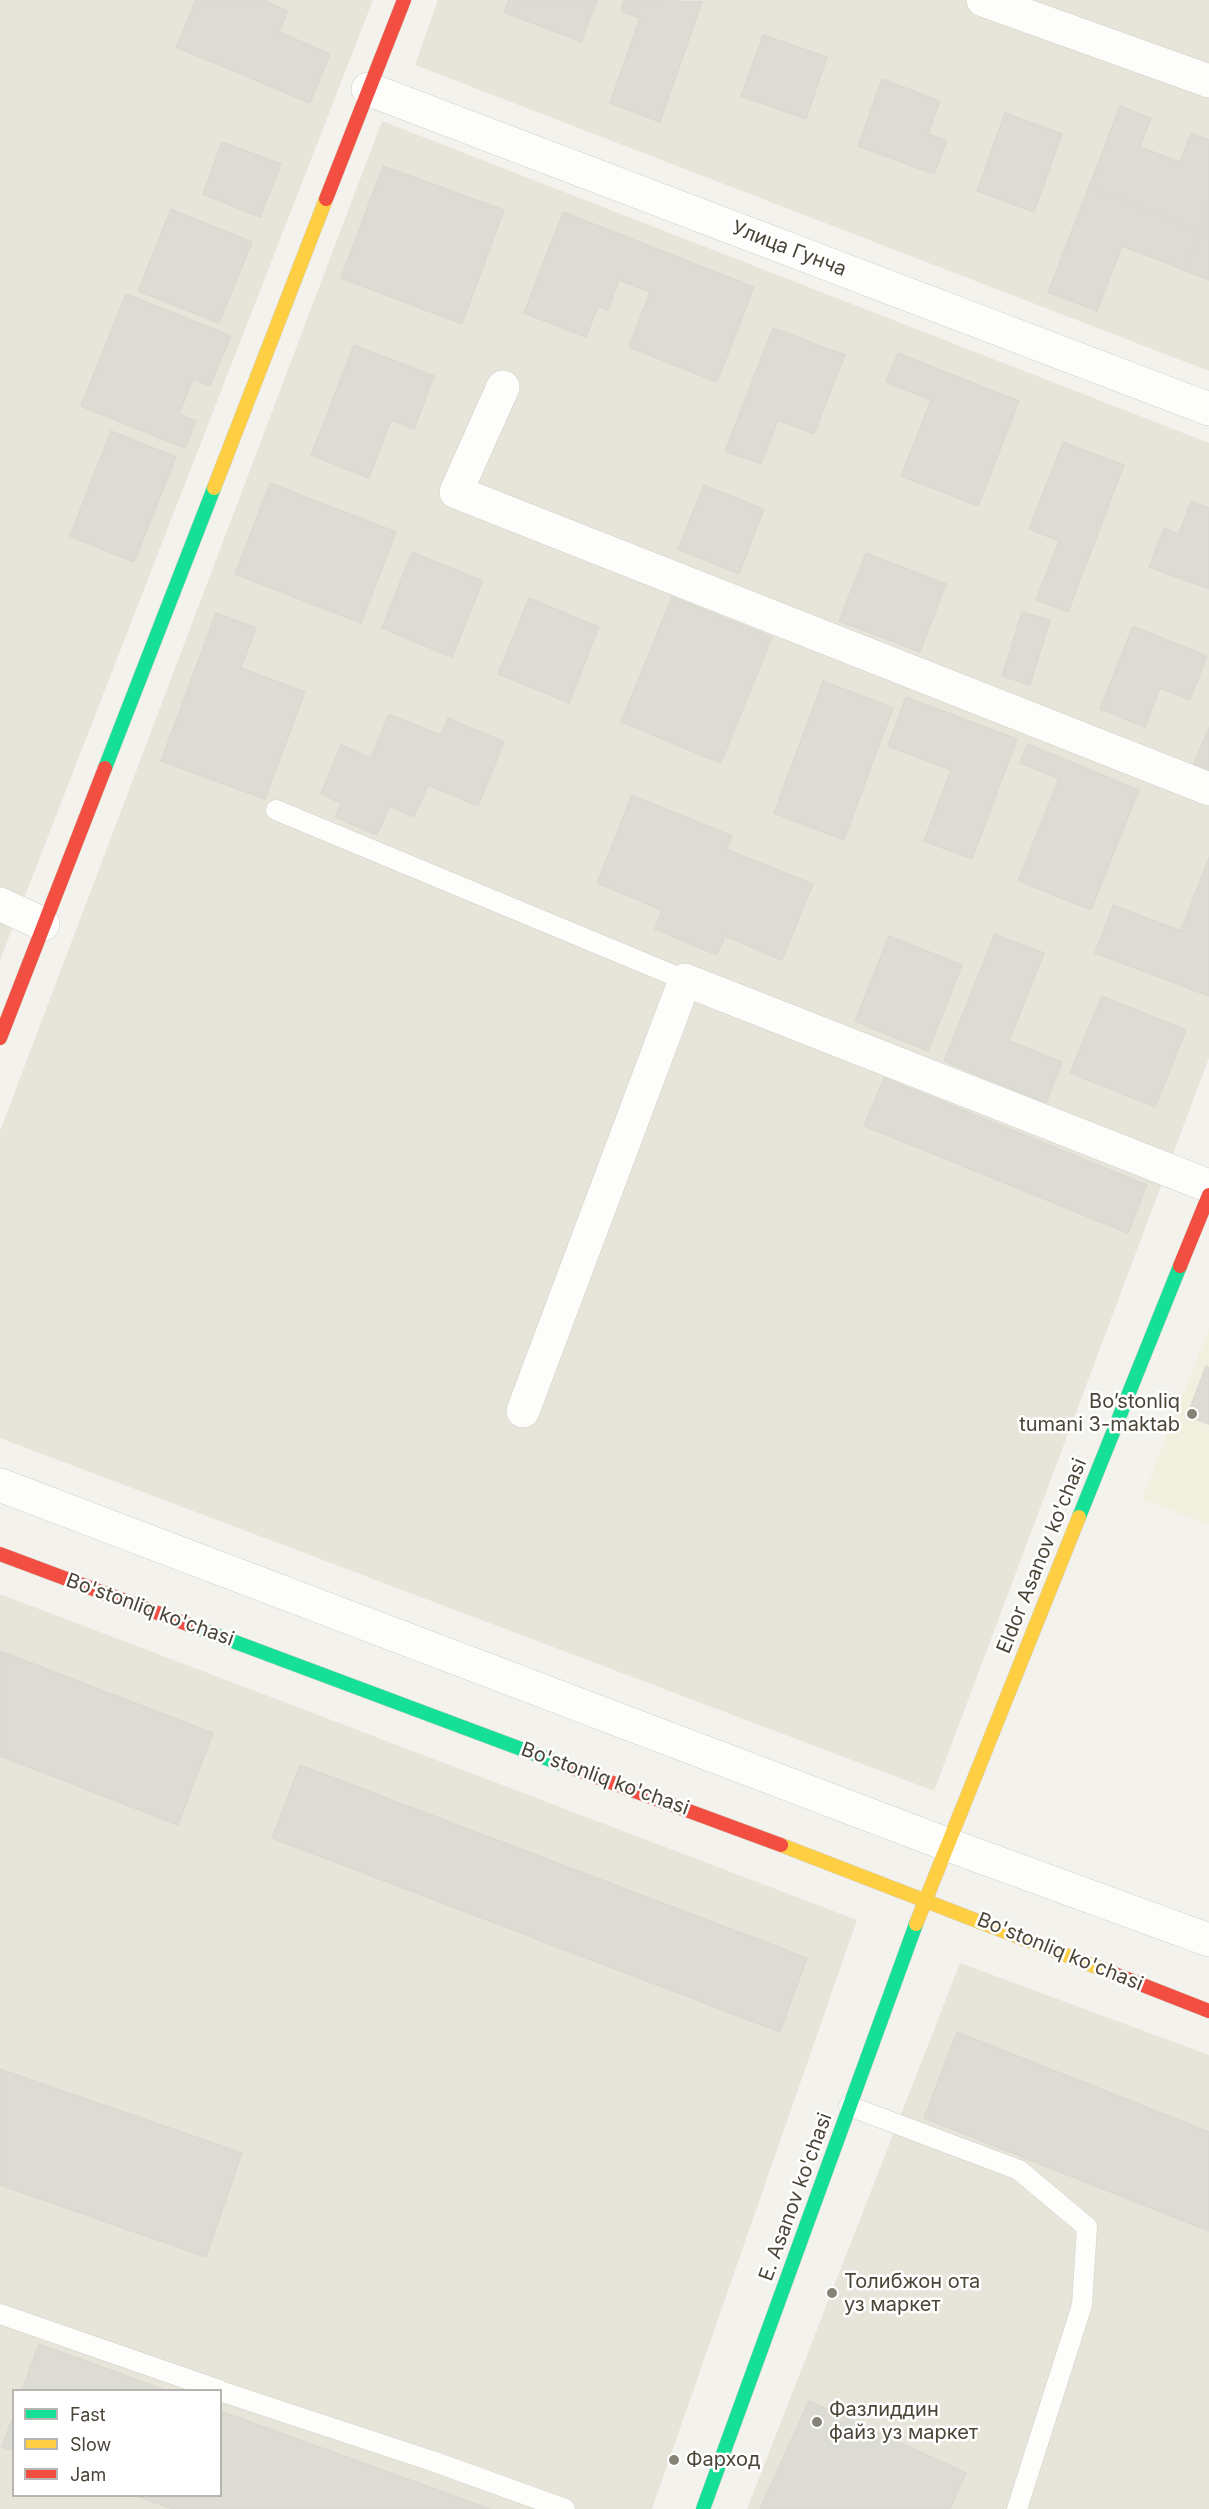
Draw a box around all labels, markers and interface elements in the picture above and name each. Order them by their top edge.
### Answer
street label: Улица Гунча [728,216,850,282]
place label: Bo’stonliq tumani 3-maktab [1019,1390,1180,1437]
marker: Bo’stonliq tumani 3-maktab [1185,1407,1199,1421]
street label: Eldor Asanov ko'chasi [992,1455,1092,1657]
street label: Bo'stonliq ko'chasi [63,1568,237,1652]
street label: Bo'stonliq ko'chasi [518,1737,692,1821]
street label: Bo'stonliq ko'chasi [974,1908,1146,1996]
street label: E. Asanov ko'chasi [754,2110,838,2284]
place label: Толибжон ота уз маркет [844,2270,980,2317]
marker: Толибжон ота уз маркет [825,2286,839,2300]
legend [12,2389,222,2497]
place label: Фазлиддин файз уз маркет [829,2398,978,2445]
text: Fast [70,2404,106,2425]
marker: Фазлиддин файз уз маркет [810,2415,824,2429]
text: Slow [70,2434,111,2455]
place label: Фарход [686,2448,761,2472]
marker: Фарход [667,2453,681,2467]
text: Jam [70,2464,106,2485]

